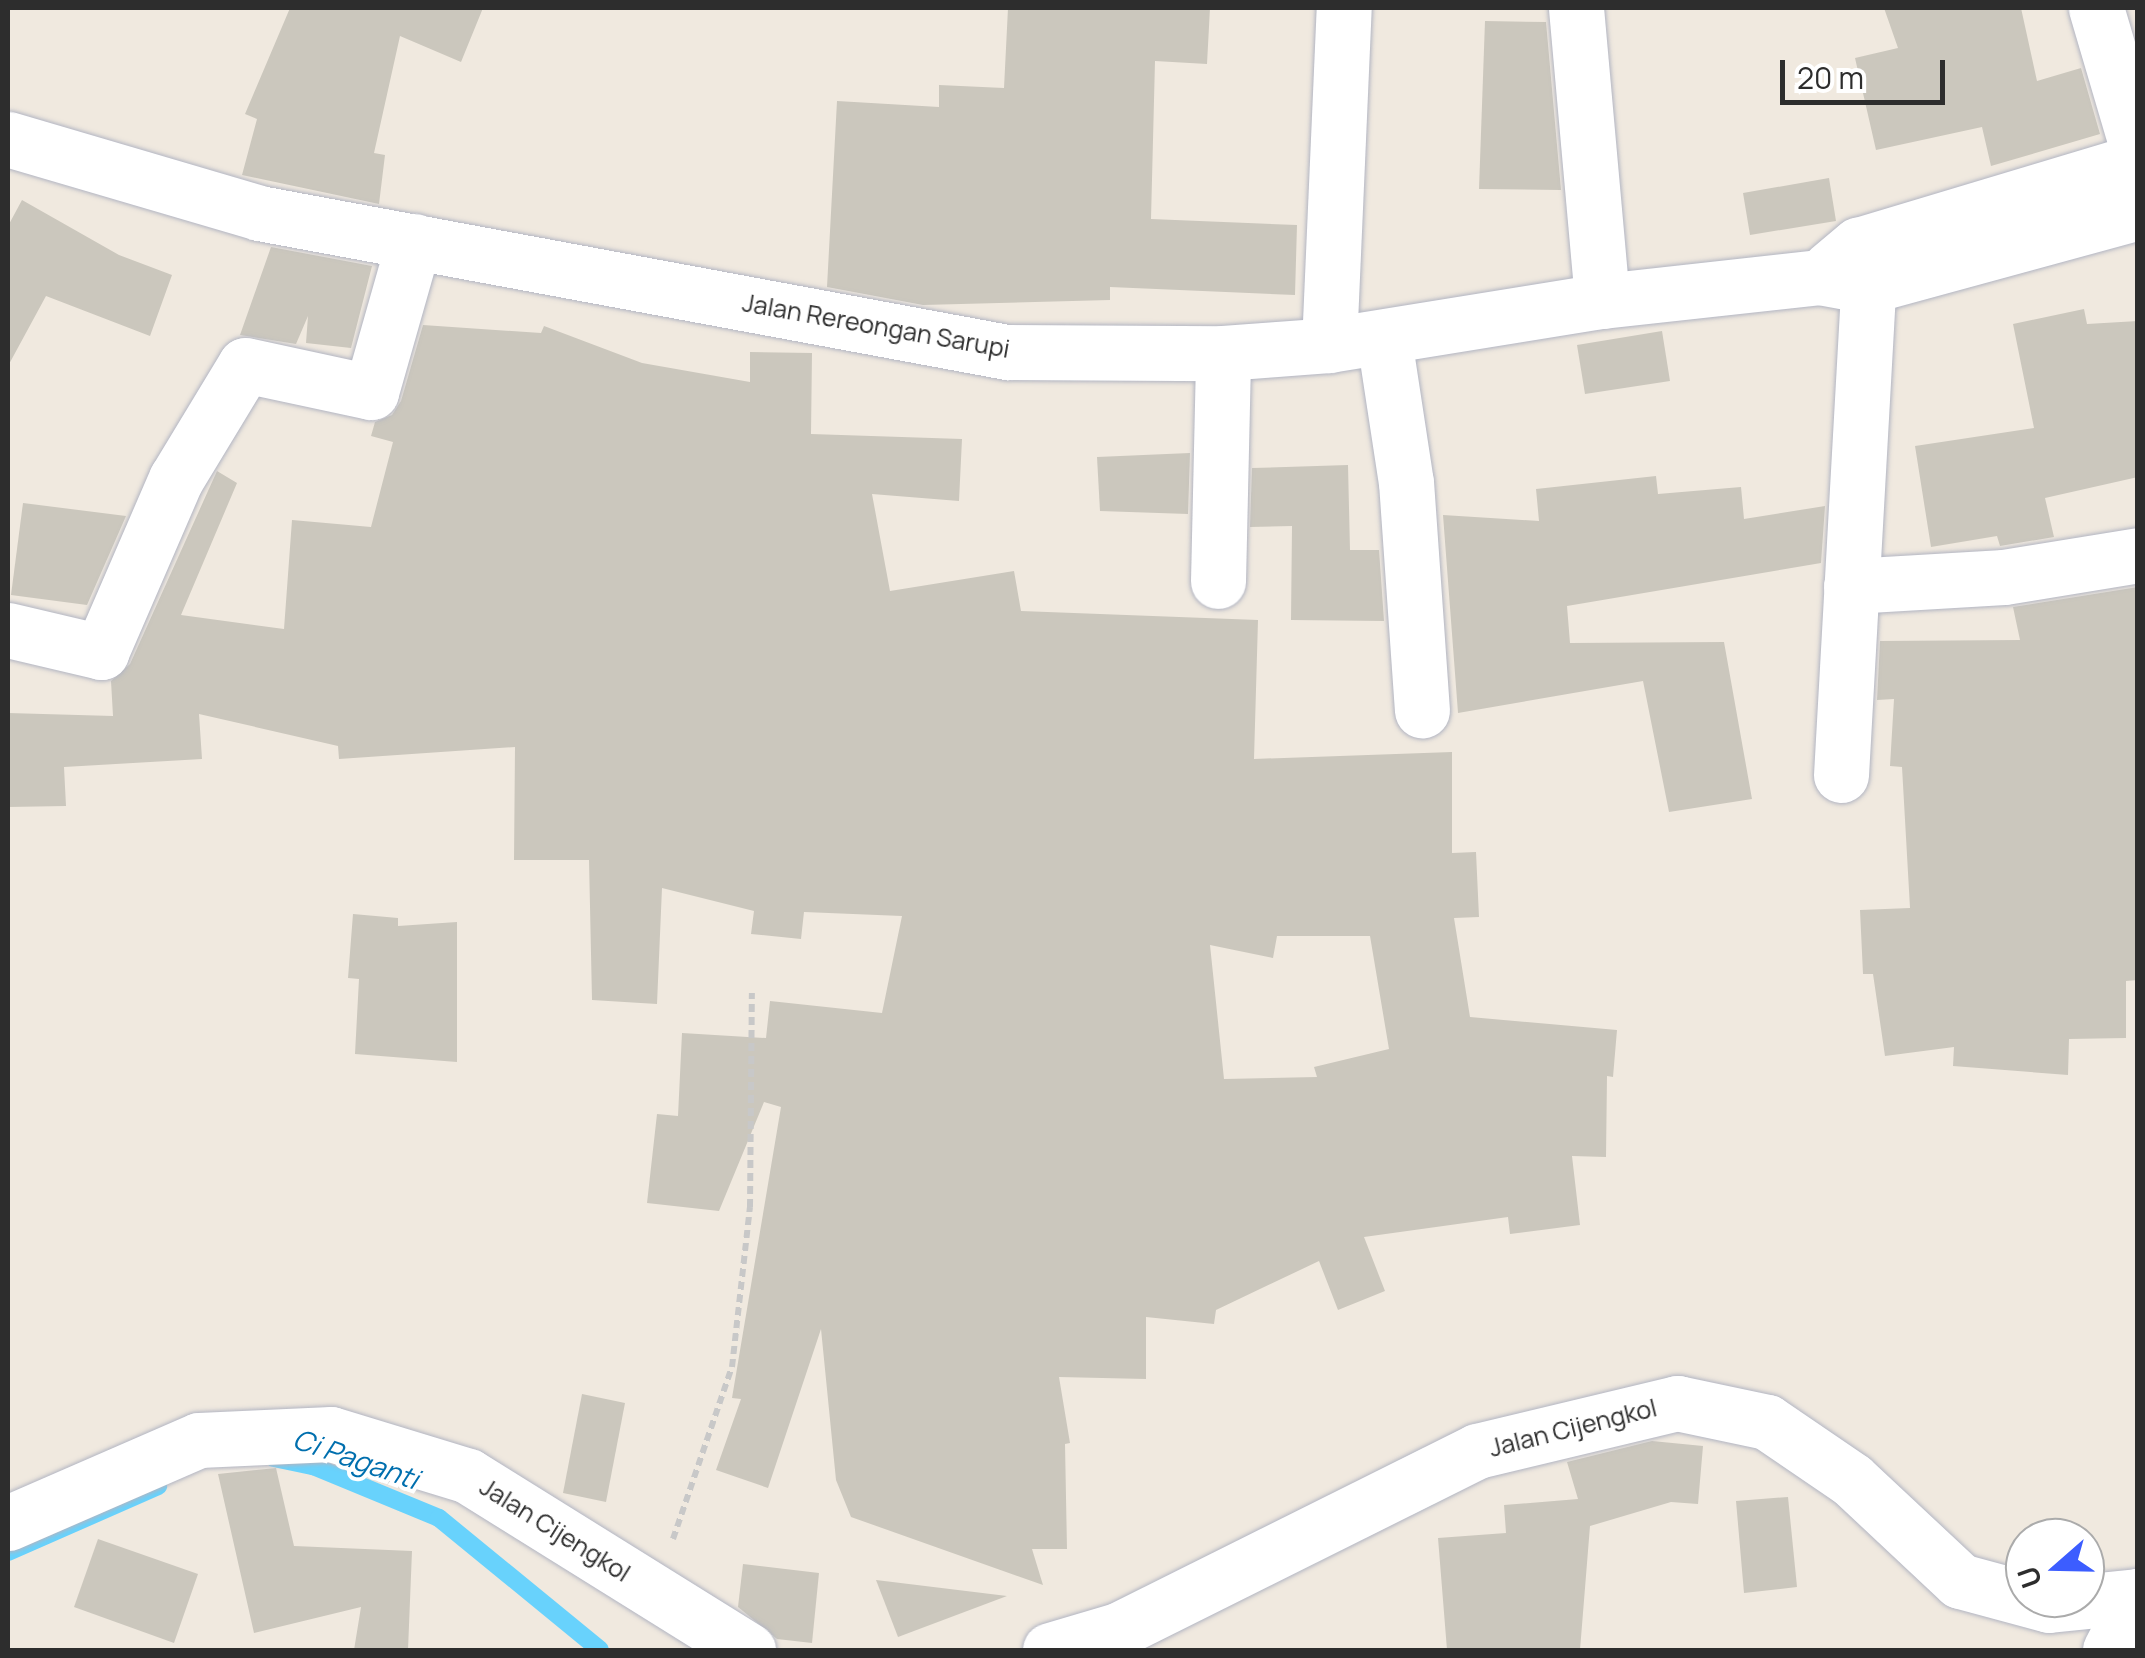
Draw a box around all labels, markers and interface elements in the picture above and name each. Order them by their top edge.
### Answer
scale bar [1785,40,1950,102]
text: 20 m [1797,57,1864,98]
street label: Jalan Rereongan Sarupi [740,288,1012,364]
street label: Jalan Cijengkol [1486,1393,1660,1463]
water label: Ci Paganti [289,1421,423,1495]
street label: Jalan Cijengkol [474,1472,636,1588]
north arrow [2005,1518,2105,1618]
text: U [2007,1562,2050,1594]

